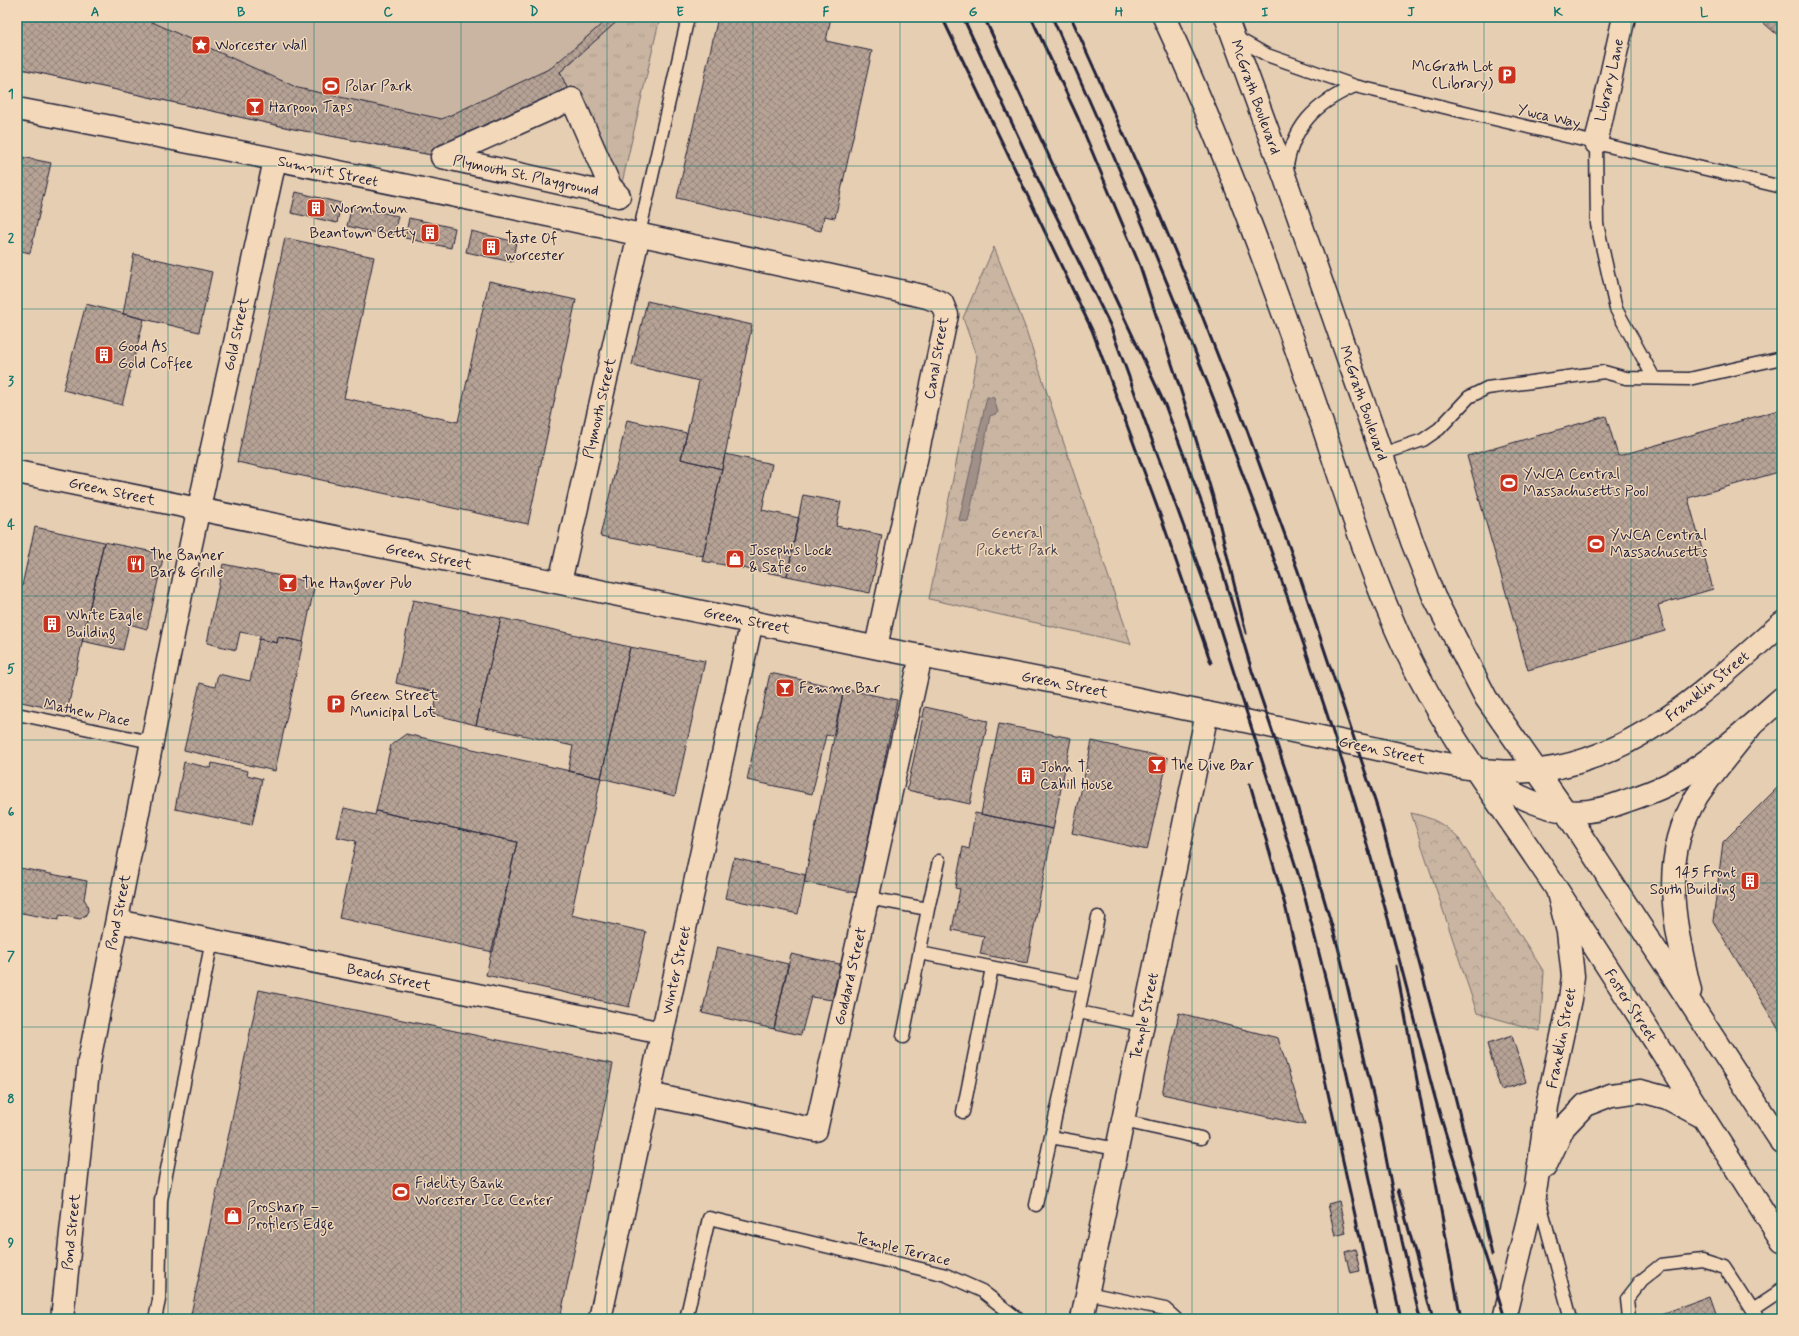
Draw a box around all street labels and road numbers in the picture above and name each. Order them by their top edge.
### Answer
street label: McGrath Boulevard [1225,37,1285,157]
street label: Library Lane [1591,37,1629,124]
street label: Ywca Way [1515,100,1583,134]
street label: Plymouth St. Playground [451,151,601,201]
street label: Summit Street [276,152,380,192]
street label: Gold Street [219,295,255,373]
street label: Canal Street [920,315,954,401]
street label: McGrath Boulevard [1334,343,1392,464]
street label: Plymouth Street [579,356,621,461]
street label: Green Street [67,473,157,511]
street label: Green Street [384,539,474,575]
street label: Green Street [702,603,792,639]
street label: Franklin Street [1662,647,1754,727]
street label: Green Street [1020,667,1110,703]
street label: Mathew Place [42,694,132,732]
street label: Green Street [1337,732,1427,770]
street label: Pond Street [102,872,136,952]
street label: Winter Street [658,924,696,1016]
street label: Goddard Street [830,925,872,1027]
street label: Beach Street [345,959,433,997]
street label: Foster Street [1599,965,1661,1046]
street label: Temple Street [1126,970,1164,1062]
street label: Franklin Street [1542,986,1582,1090]
street label: Pond Street [58,1193,86,1271]
street label: Temple Terrace [853,1228,953,1272]

